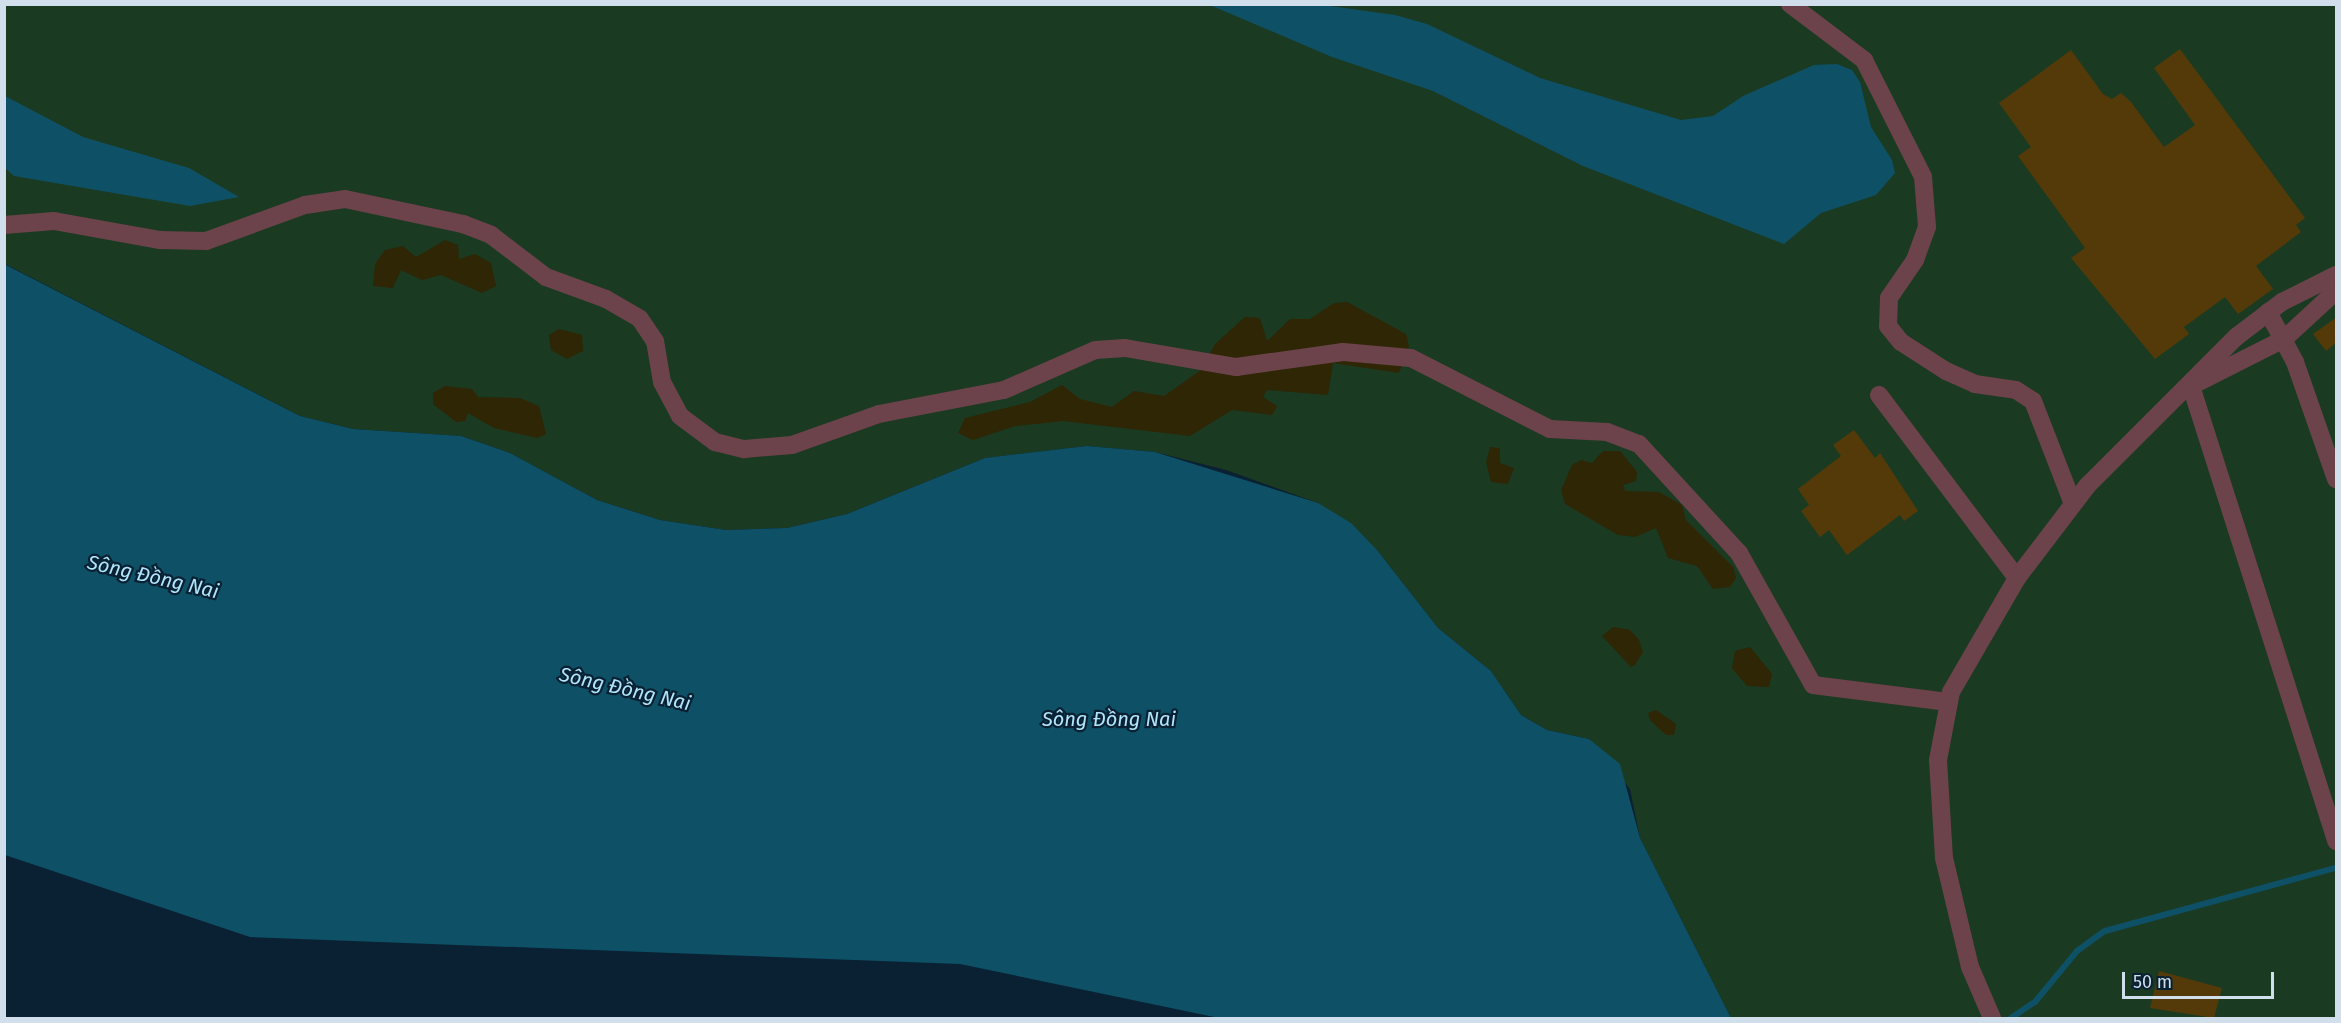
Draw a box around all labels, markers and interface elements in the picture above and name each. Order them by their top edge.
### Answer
water label: Sông Đồng Nai [85,550,221,604]
water label: Sông Đồng Nai [557,662,693,716]
water label: Sông Đồng Nai [1042,707,1176,731]
scale bar [2125,960,2276,998]
text: 50 m [2133,971,2172,993]

